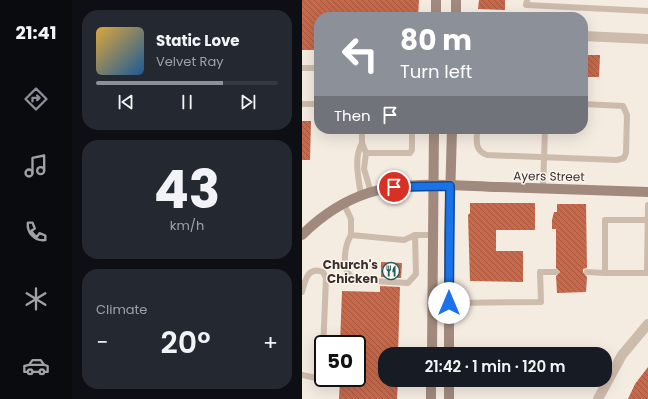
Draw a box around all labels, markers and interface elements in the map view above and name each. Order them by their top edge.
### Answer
text: 21:41 [15,20,57,45]
text: 80 m [400,21,472,60]
icon: left [334,28,386,80]
text: Static Love [156,30,240,51]
text: Velvet Ray [156,52,224,71]
text: Turn left [400,59,472,84]
icon: directions [22,85,50,113]
icon: previous [115,91,137,113]
icon: pause [176,91,198,113]
icon: next [237,91,259,113]
icon: arrive [379,104,401,126]
text: Then [334,105,371,126]
icon: music [22,152,50,180]
text: 43 [154,153,220,226]
street label: Ayers Street [513,167,585,185]
pin [377,170,411,204]
icon: arrive [383,176,405,198]
text: km/h [170,216,204,235]
icon: phone [22,218,50,246]
place label: Church's Chicken [323,256,378,287]
restaurant icon: Church's Chicken [381,261,401,281]
position arrow [428,282,470,324]
icon: climate [22,285,50,313]
text: Climate [96,300,147,319]
text: 20° [161,321,211,364]
text: − [96,327,108,358]
text: + [263,327,278,358]
speed limit sign: 50 [314,335,366,387]
icon: car [22,352,50,380]
text: 21:42 · 1 min · 120 m [425,356,565,377]

